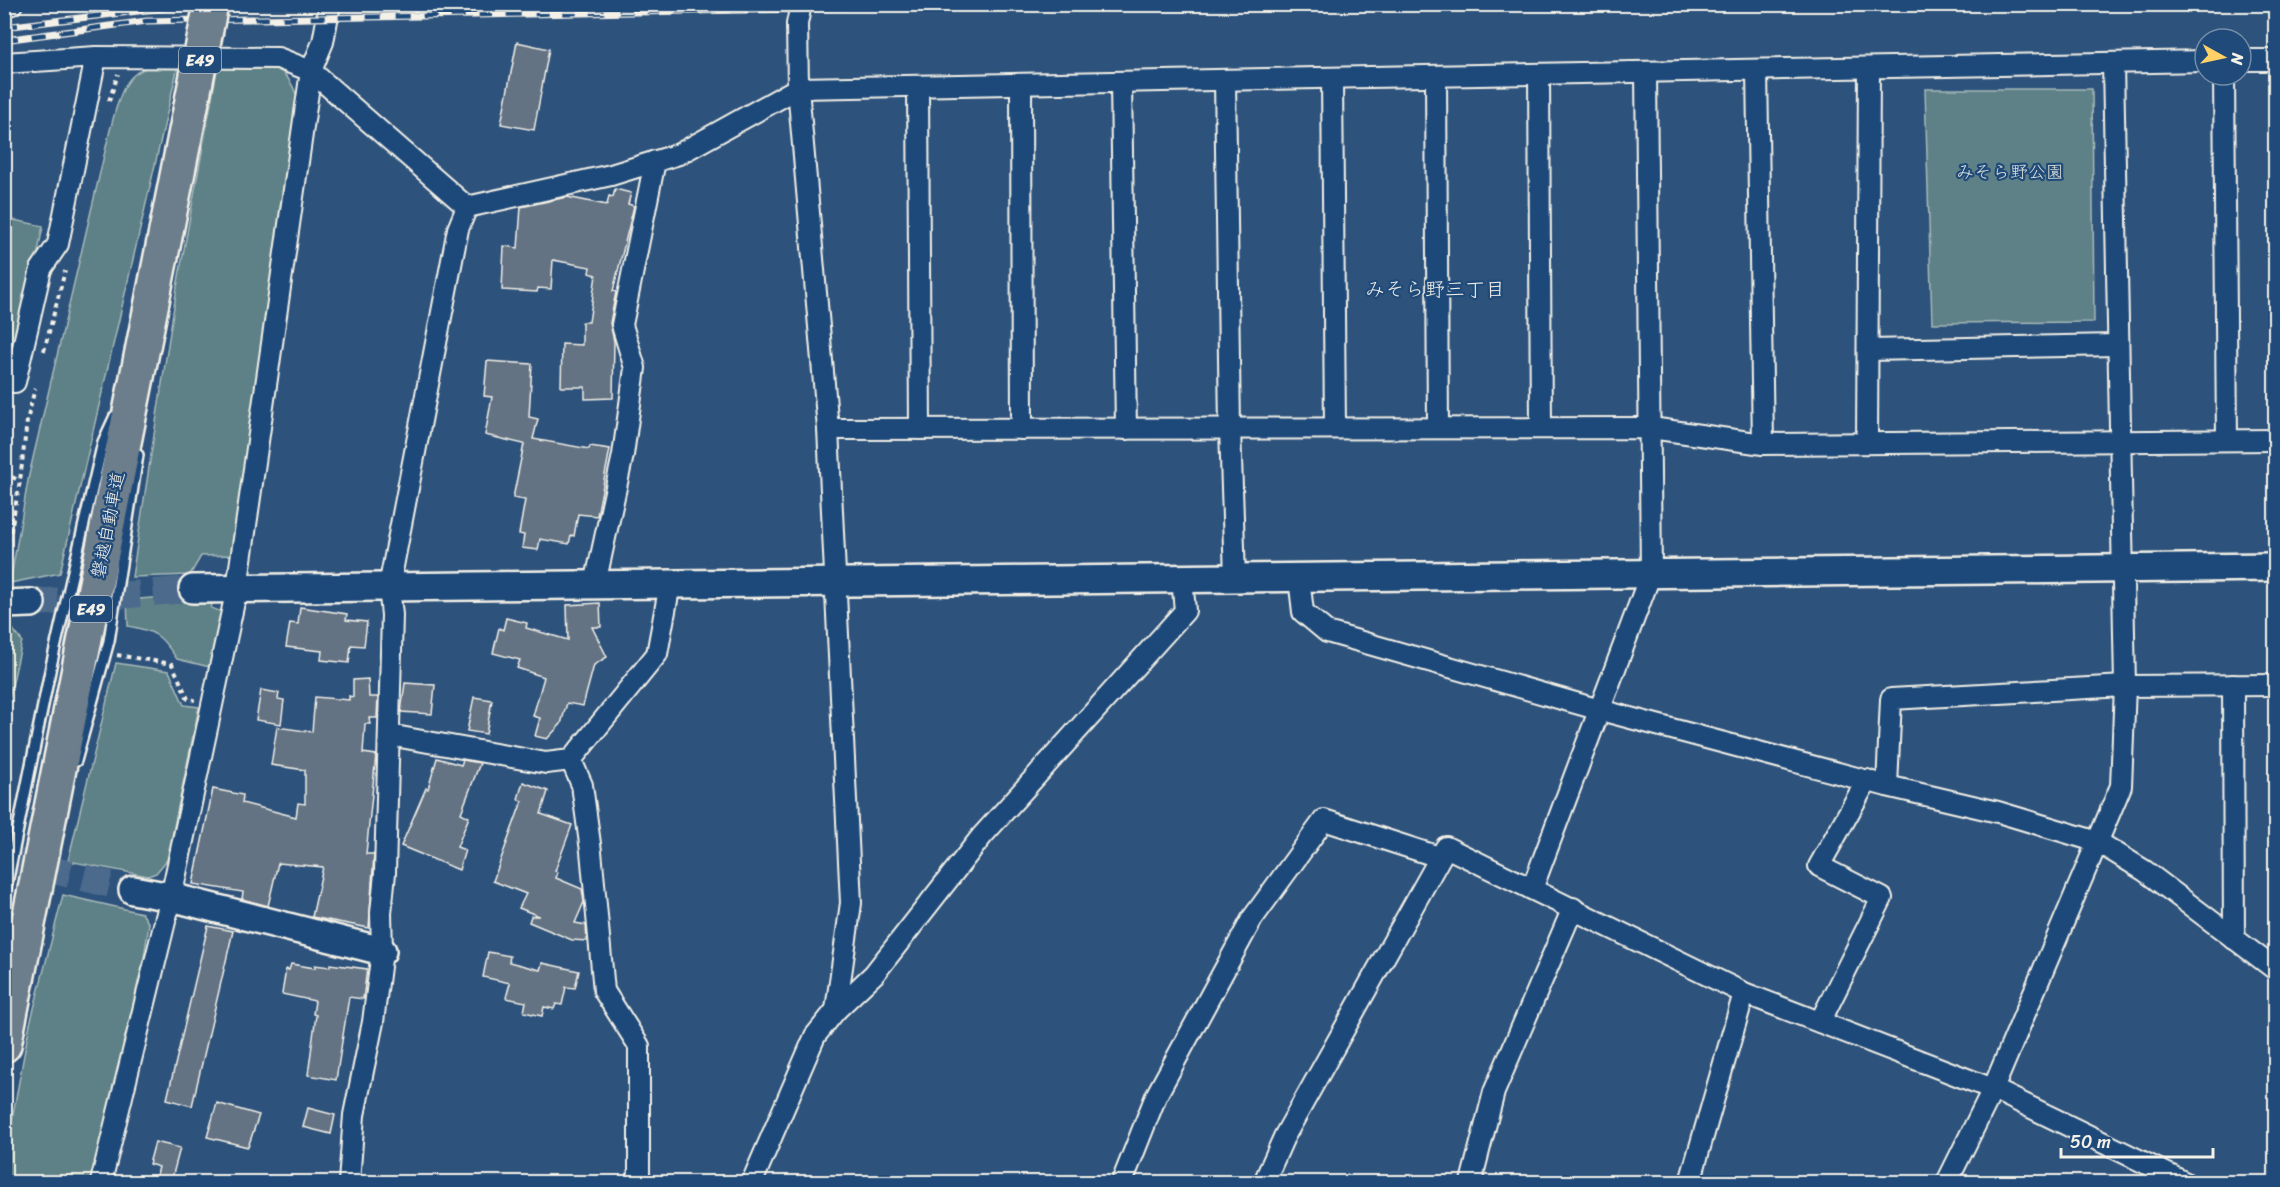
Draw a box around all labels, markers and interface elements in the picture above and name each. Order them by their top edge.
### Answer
north arrow [2193,27,2253,87]
road number: E49 [179,47,221,73]
text: N [2222,51,2253,67]
park label: みそら野公園 [1956,156,2064,188]
district label: みそら野三丁目 [1365,272,1505,307]
street label: 磐越自動車道 [82,469,134,581]
road number: E49 [70,596,112,622]
scale bar [2061,1121,2212,1159]
text: 50 m [2070,1126,2111,1158]

